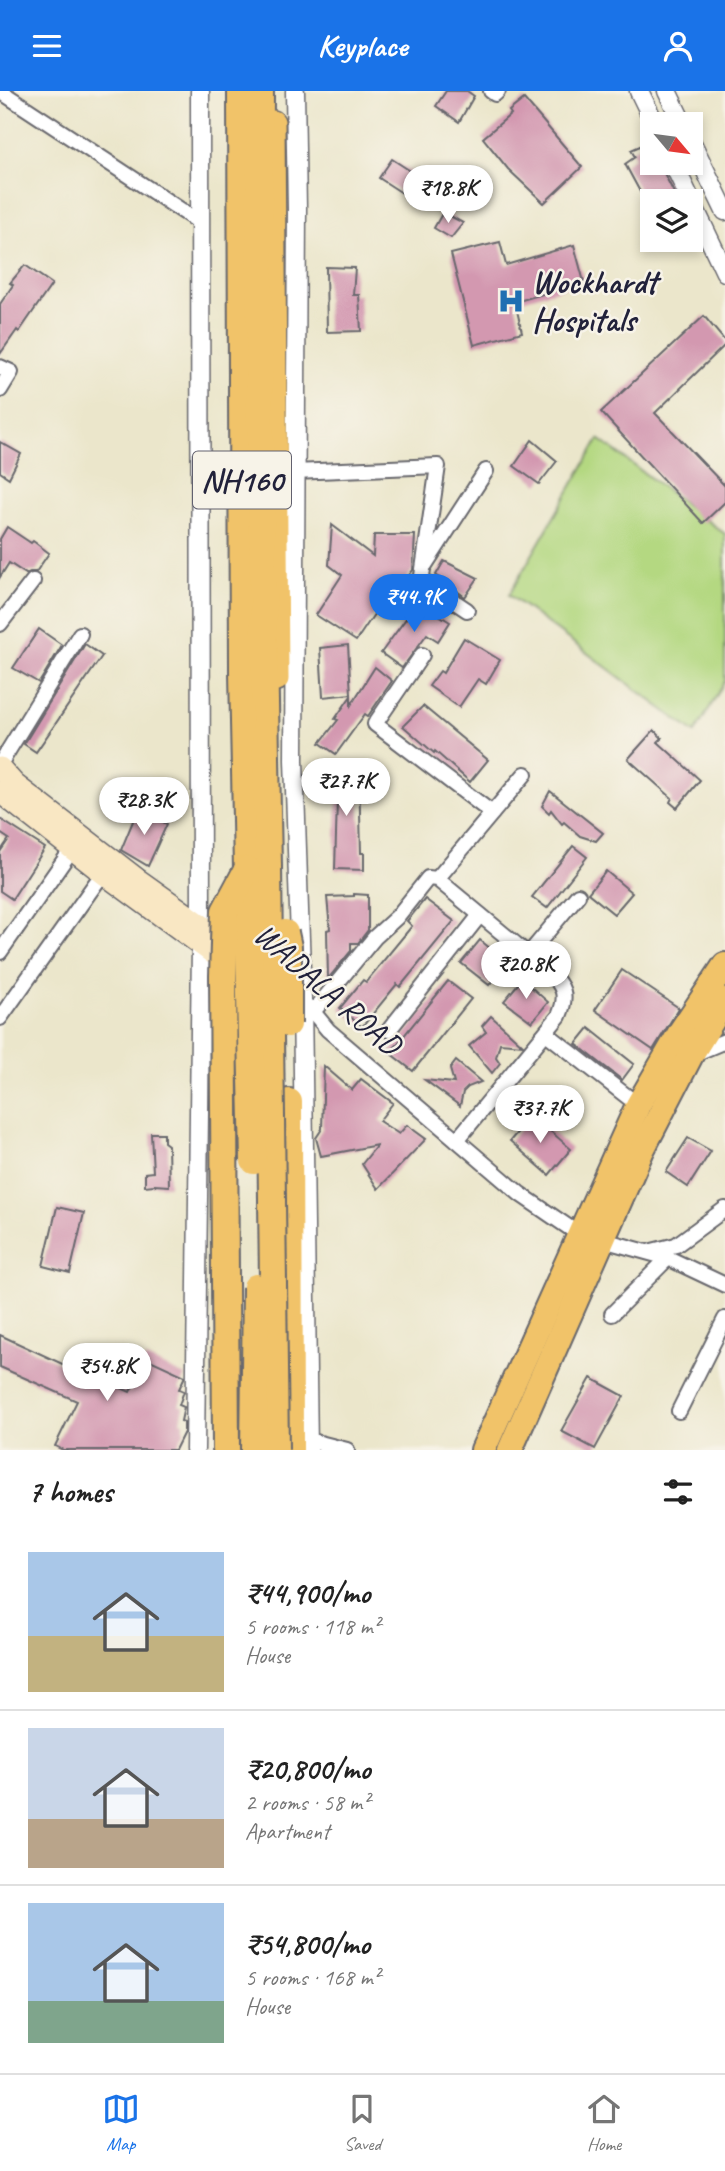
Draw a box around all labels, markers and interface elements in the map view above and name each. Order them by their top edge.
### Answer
text: Keyplace [318,25,407,66]
icon: menu [28,27,66,65]
icon: person [659,27,697,65]
north arrow [640,112,704,175]
map controls [640,112,703,252]
pin: ₹18.8K [391,165,505,225]
text: ₹18.8K [419,173,477,202]
button: layers [640,189,703,252]
place label: Wockhardt Hospitals [532,261,662,341]
hospital icon: Wockhardt Hospitals [496,286,526,316]
road number: NH160 [193,451,291,509]
pin: ₹44.9K [357,575,471,634]
text: ₹44.9K [385,582,443,611]
pin: ₹27.7K [289,759,403,818]
text: ₹27.7K [317,766,375,795]
pin: ₹28.3K [87,777,201,837]
text: ₹28.3K [115,785,173,814]
street label: WADALA ROAD [246,913,413,1066]
pin: ₹20.8K [469,941,583,1001]
text: ₹20.8K [497,949,555,978]
pin: ₹37.7K [483,1086,597,1145]
text: ₹37.7K [511,1093,569,1122]
pin: ₹54.8K [50,1343,164,1403]
text: ₹54.8K [78,1351,136,1380]
text: 7 homes [28,1473,113,1511]
icon: filters [659,1473,697,1511]
text: ₹44,900/mo [245,1574,370,1612]
icon: home [84,1580,168,1664]
text: 5 rooms · 118 m² [245,1612,380,1641]
text: House [245,1641,290,1670]
text: ₹20,800/mo [245,1750,370,1788]
icon: home [84,1756,168,1840]
text: 2 rooms · 58 m² [245,1788,369,1817]
text: Apartment [245,1817,330,1846]
text: ₹54,800/mo [245,1925,370,1963]
icon: home [84,1931,168,2015]
text: 5 rooms · 168 m² [245,1963,380,1992]
text: House [245,1992,290,2021]
tab: Map [102,2090,140,2156]
tab: Saved [343,2090,381,2156]
tab: Home [585,2090,623,2156]

